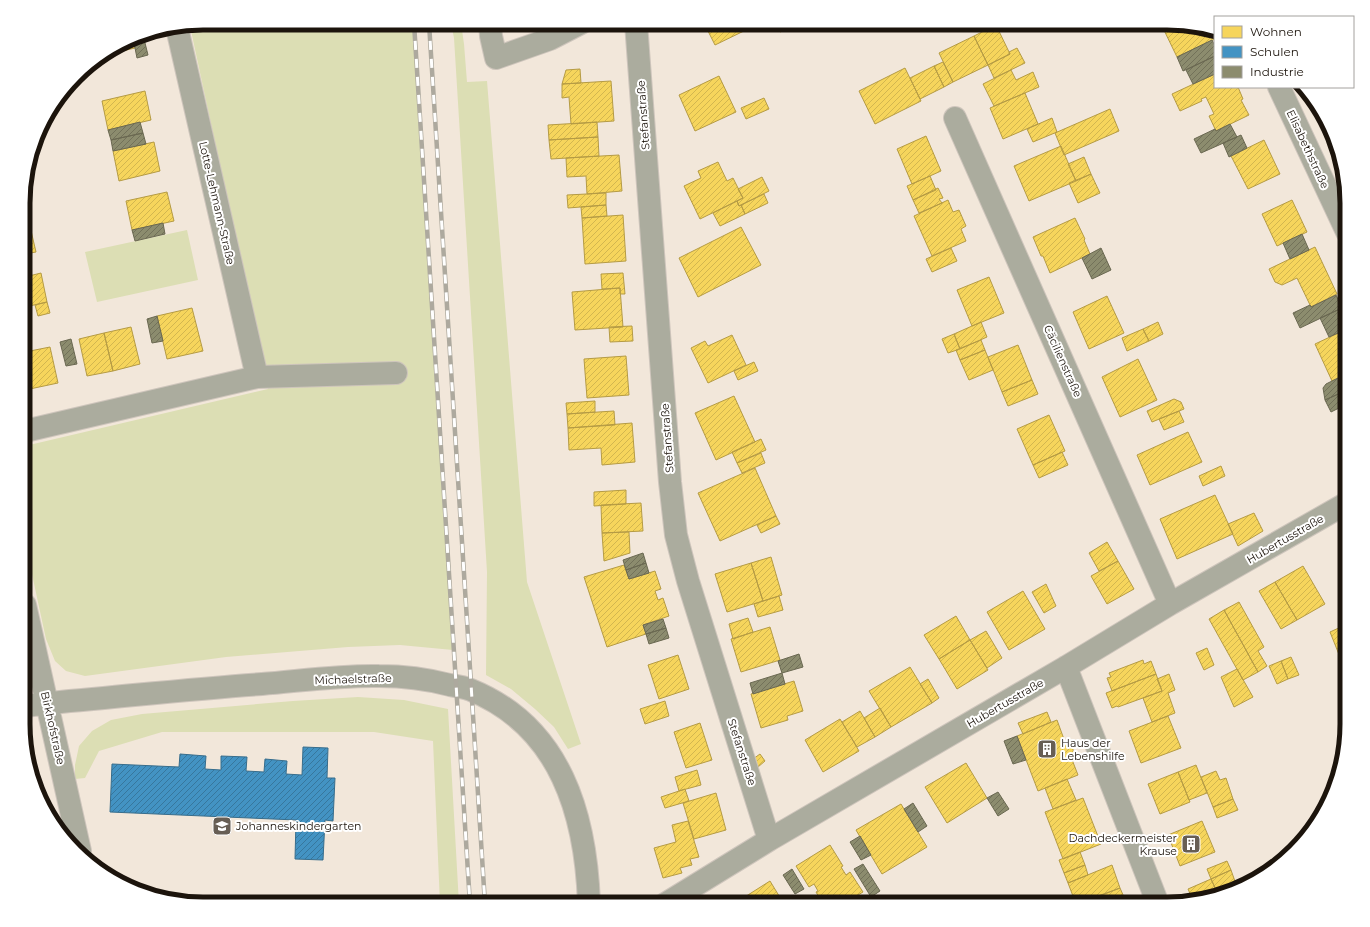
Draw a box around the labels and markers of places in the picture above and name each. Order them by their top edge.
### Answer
place label: Haus der Lebenshilfe [1061,736,1125,763]
building icon: Haus der Lebenshilfe [1036,738,1058,760]
school or university icon: Johanneskindergarten [211,815,233,837]
place label: Johanneskindergarten [235,819,362,833]
place label: Dachdeckermeister Krause [1068,831,1177,858]
building icon: Dachdeckermeister Krause [1180,833,1202,855]

